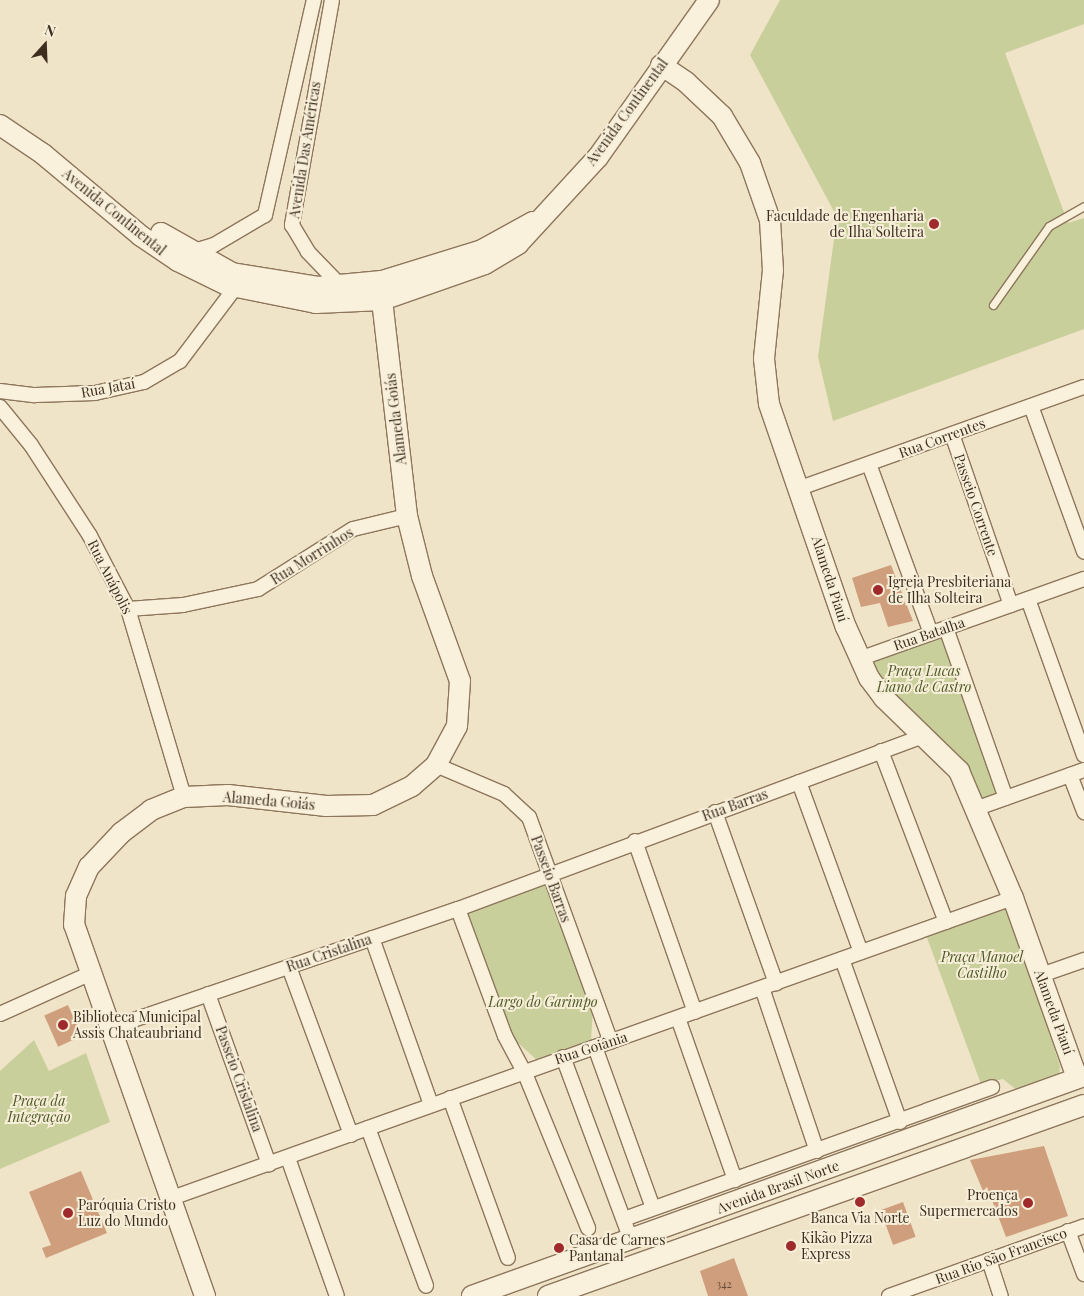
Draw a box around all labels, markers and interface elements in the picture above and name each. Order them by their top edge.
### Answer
north arrow [20,20,70,70]
text: N [42,20,58,41]
street label: Avenida Continental [583,55,671,169]
street label: Avenida Das Américas [286,80,324,220]
street label: Avenida Continental [59,165,169,259]
place label: Faculdade de Engenharia de Ilha Solteira [766,208,924,240]
marker: Faculdade de Engenharia de Ilha Solteira [928,218,940,230]
street label: Alameda Goiás [382,372,410,466]
street label: Rua Jataí [79,375,137,401]
street label: Rua Correntes [896,415,988,461]
street label: Passeio Corrente [951,452,1001,558]
street label: Rua Morrinhos [268,524,356,588]
street label: Alameda Piauí [808,534,852,624]
street label: Rua Anápolis [84,537,136,617]
place label: Igreja Presbiteriana de Ilha Solteira [888,574,1011,606]
marker: Igreja Presbiteriana de Ilha Solteira [872,584,884,596]
street label: Rua Batalha [891,614,967,654]
park label: Praça Lucas Liano de Castro [877,663,971,696]
street label: Rua Barras [700,785,770,825]
street label: Alameda Goiás [222,789,316,813]
street label: Passeio Barras [527,833,575,925]
street label: Rua Cristalina [284,931,374,975]
park label: Praça Manoel Castilho [941,949,1023,982]
street label: Alameda Piauí [1031,967,1077,1057]
park label: Largo do Garimpo [488,994,598,1010]
place label: Biblioteca Municipal Assis Chateaubriand [73,1009,202,1042]
marker: Biblioteca Municipal Assis Chateaubriand [57,1019,69,1031]
street label: Passeio Cristalina [212,1024,266,1134]
street label: Rua Goiânia [552,1028,630,1068]
park label: Praça da Integração [8,1093,70,1126]
street label: Avenida Brasil Norte [715,1157,841,1217]
place label: Proença Supermercados [920,1187,1018,1220]
marker: Banca Via Norte [854,1196,866,1208]
place label: Paróquia Cristo Luz do Mundo [78,1197,176,1230]
marker: Proença Supermercados [1022,1197,1034,1209]
marker: Paróquia Cristo Luz do Mundo [62,1207,74,1219]
place label: Banca Via Norte [810,1210,910,1226]
street label: Rua Rio São Francisco [933,1224,1069,1288]
place label: Kikão Pizza Express [801,1230,873,1262]
place label: Casa de Carnes Pantanal [569,1232,666,1264]
marker: Kikão Pizza Express [785,1240,797,1252]
marker: Casa de Carnes Pantanal [553,1242,565,1254]
house number: 342 [716,1277,732,1291]

